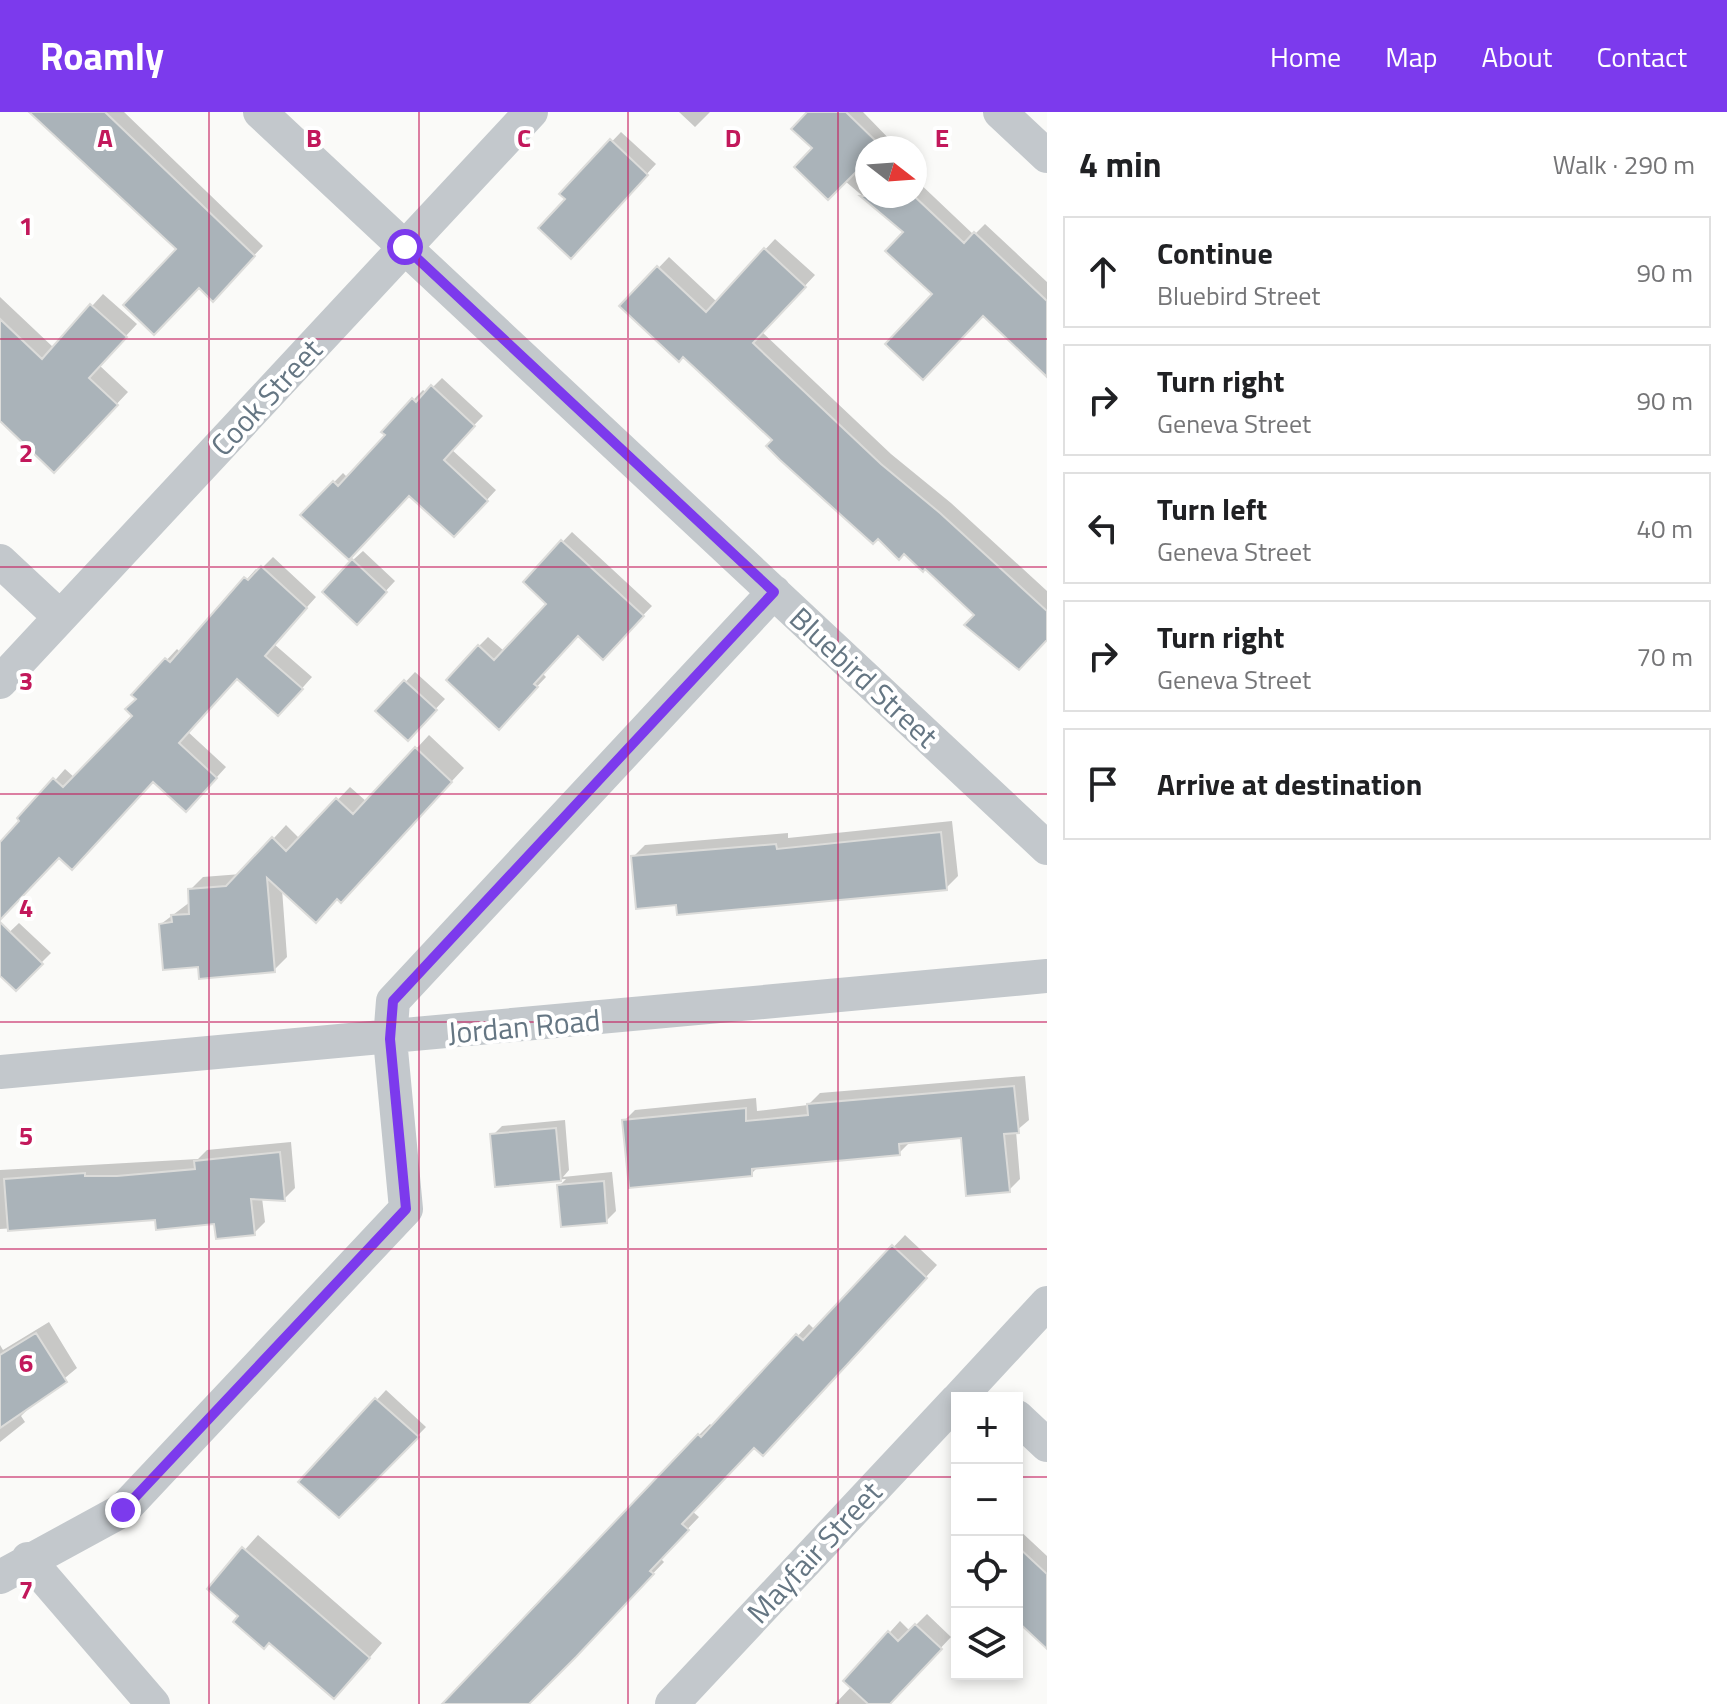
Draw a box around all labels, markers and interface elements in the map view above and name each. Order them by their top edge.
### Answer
text: Roamly [40,27,164,85]
text: Home [1270,35,1341,78]
text: Map [1385,35,1438,78]
text: About [1482,35,1552,78]
text: Contact [1596,35,1687,78]
text: A [97,118,113,157]
text: B [306,118,322,157]
text: C [517,118,531,157]
text: D [725,118,741,157]
text: E [935,118,949,157]
north arrow [855,136,927,208]
text: 4 min [1079,138,1162,190]
text: Walk · 290 m [1553,145,1695,184]
text: 1 [19,206,33,245]
route start [387,229,423,265]
text: Continue [1157,230,1273,276]
icon: ahead [1081,250,1125,294]
text: 90 m [1636,253,1693,292]
text: Bluebird Street [1157,276,1321,315]
street label: Cook Street [199,328,333,466]
text: Turn right [1157,358,1285,404]
icon: right [1081,378,1125,422]
text: 90 m [1636,381,1693,420]
text: Geneva Street [1157,404,1311,443]
text: 2 [19,433,33,472]
text: Turn left [1157,486,1267,532]
icon: left [1081,506,1125,550]
text: 40 m [1636,509,1693,548]
text: Geneva Street [1157,532,1311,571]
street label: Bluebird Street [779,596,949,758]
text: Turn right [1157,614,1285,660]
icon: right [1081,634,1125,678]
text: 70 m [1636,637,1693,676]
text: Geneva Street [1157,660,1311,699]
text: 3 [19,661,33,700]
text: Arrive at destination [1157,761,1422,807]
icon: arrive [1081,762,1125,806]
text: 4 [19,888,33,927]
street label: Jordan Road [446,996,602,1056]
text: 5 [19,1116,33,1155]
text: 6 [19,1343,33,1382]
map controls [951,1392,1023,1680]
button: + [951,1392,1023,1464]
button: − [951,1464,1023,1536]
street label: Mayfair Street [736,1470,893,1634]
route end [105,1492,141,1528]
button: locate [951,1536,1023,1608]
text: 7 [19,1570,33,1609]
button: layers [951,1608,1023,1680]

